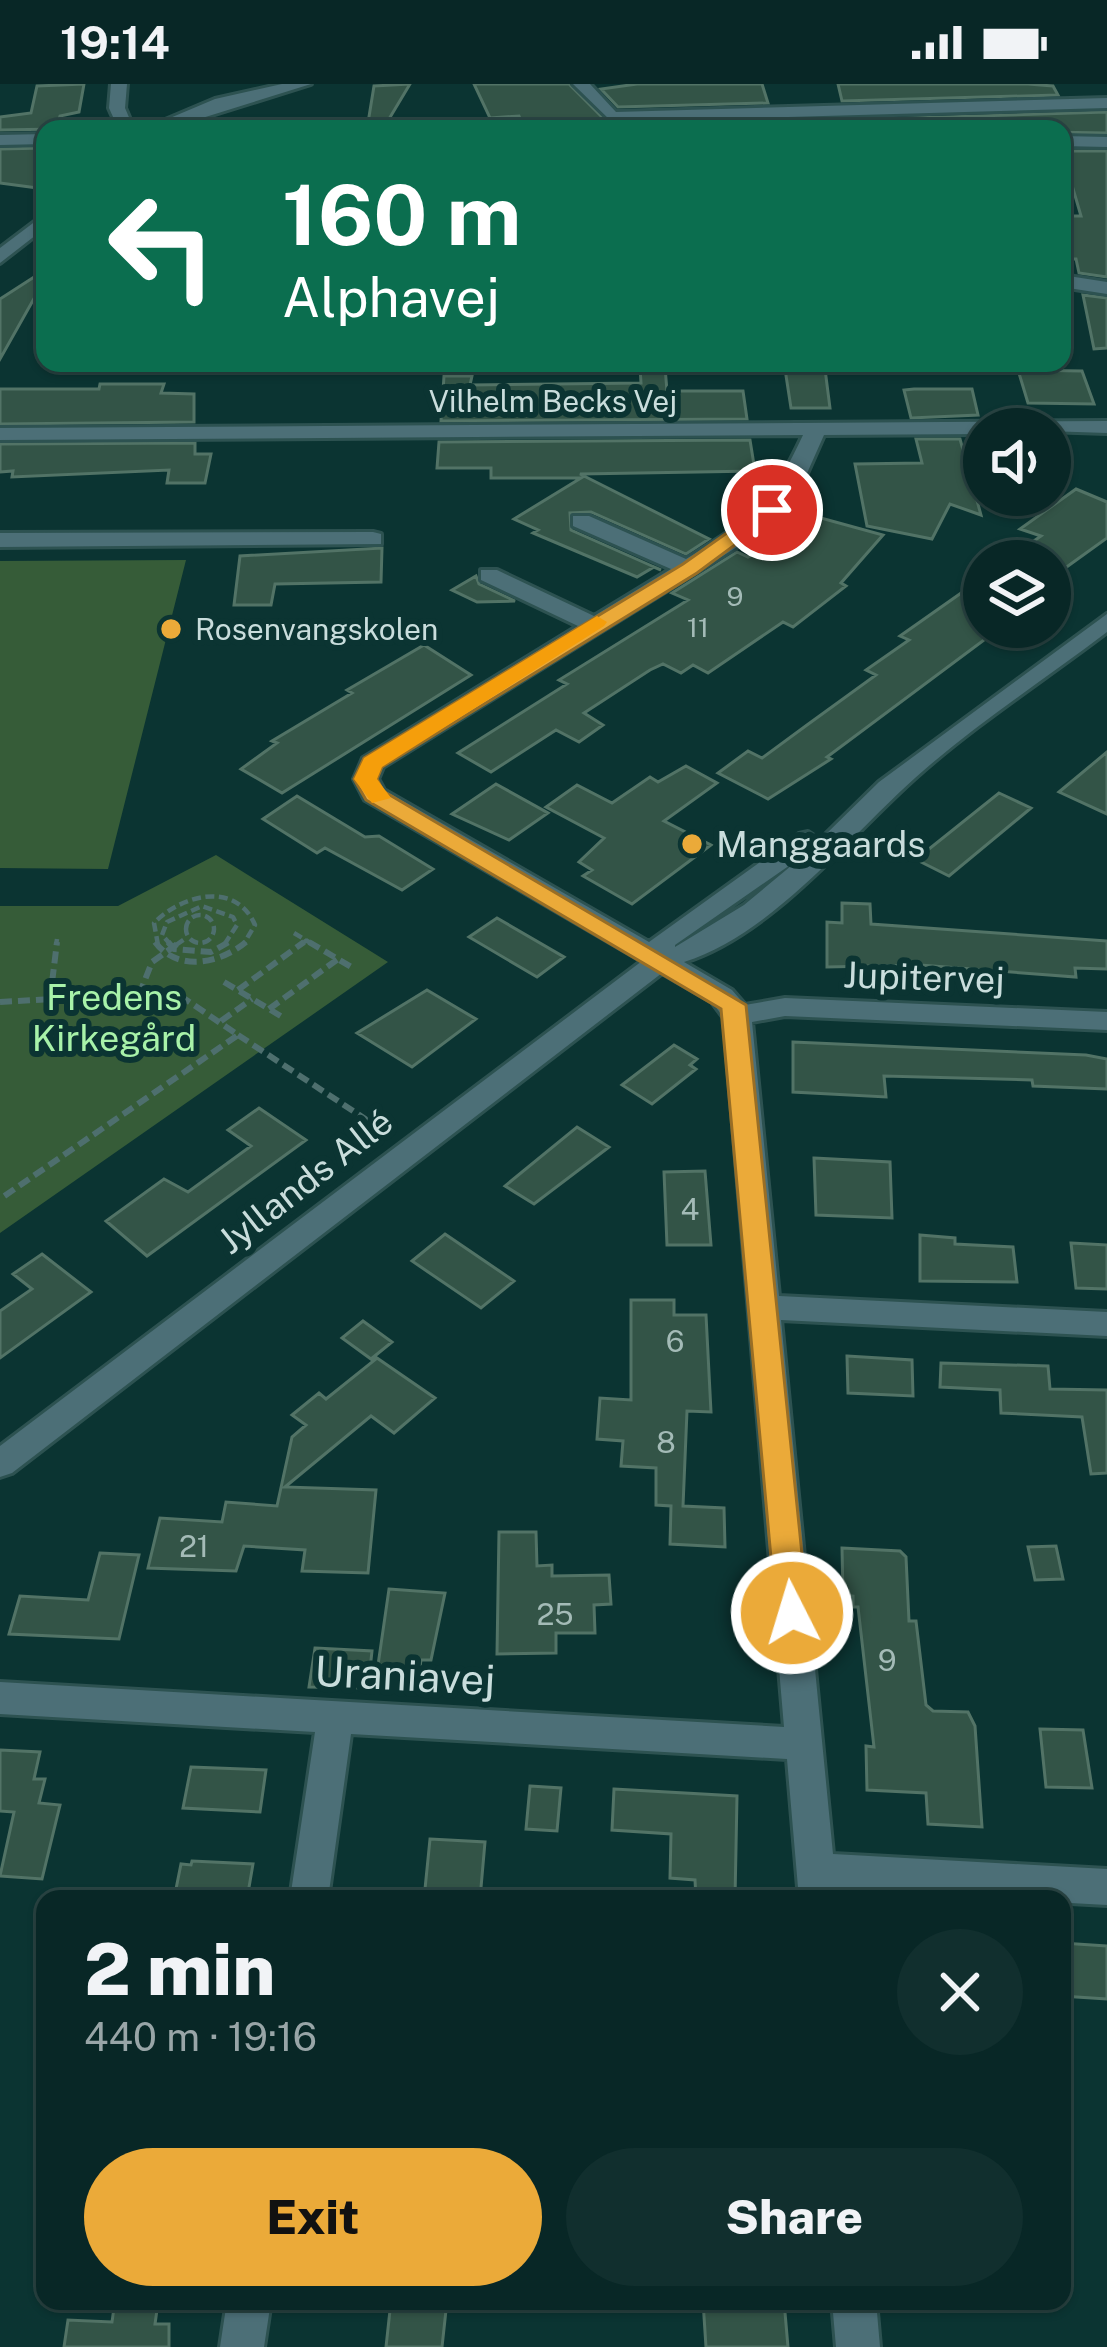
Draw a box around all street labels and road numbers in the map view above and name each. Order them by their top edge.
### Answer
street label: Vilhelm Becks Vej [429,383,677,419]
street label: Jupitervej [843,953,1005,1001]
street label: Jyllands Allé [209,1100,401,1262]
street label: Uraniavej [313,1646,497,1704]

